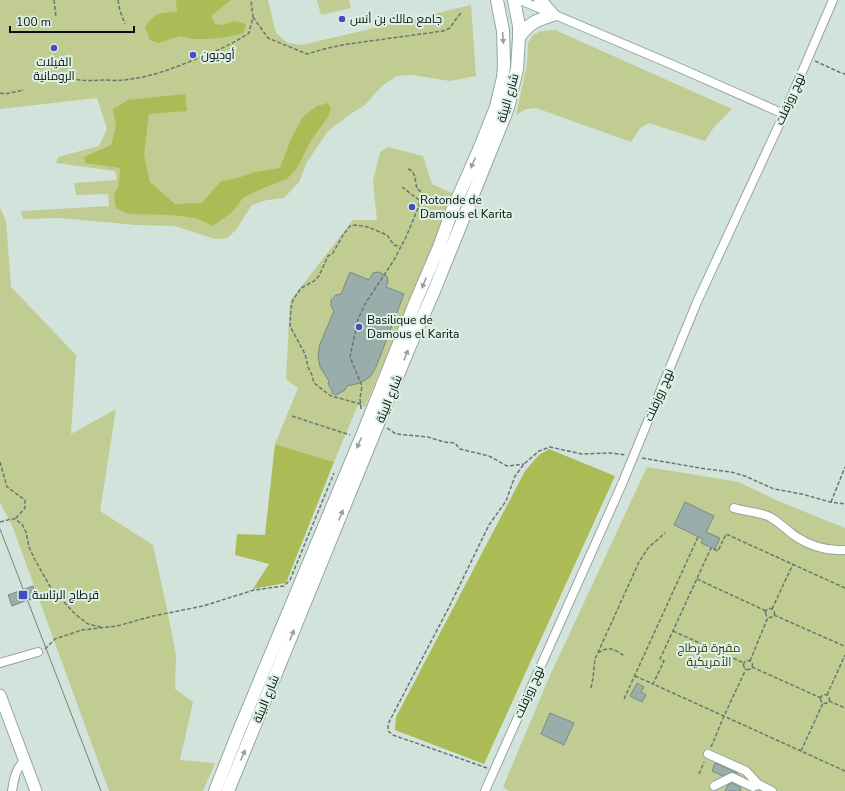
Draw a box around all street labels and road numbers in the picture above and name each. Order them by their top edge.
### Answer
street label: نهج روزفلت [771,70,809,128]
street label: شارع البيئة [493,72,523,124]
street label: نهج روزفلت [641,366,677,424]
street label: شارع البيئة [372,373,406,425]
street label: نهج روزفلت [510,663,548,721]
street label: شارع البيئة [249,673,283,725]

